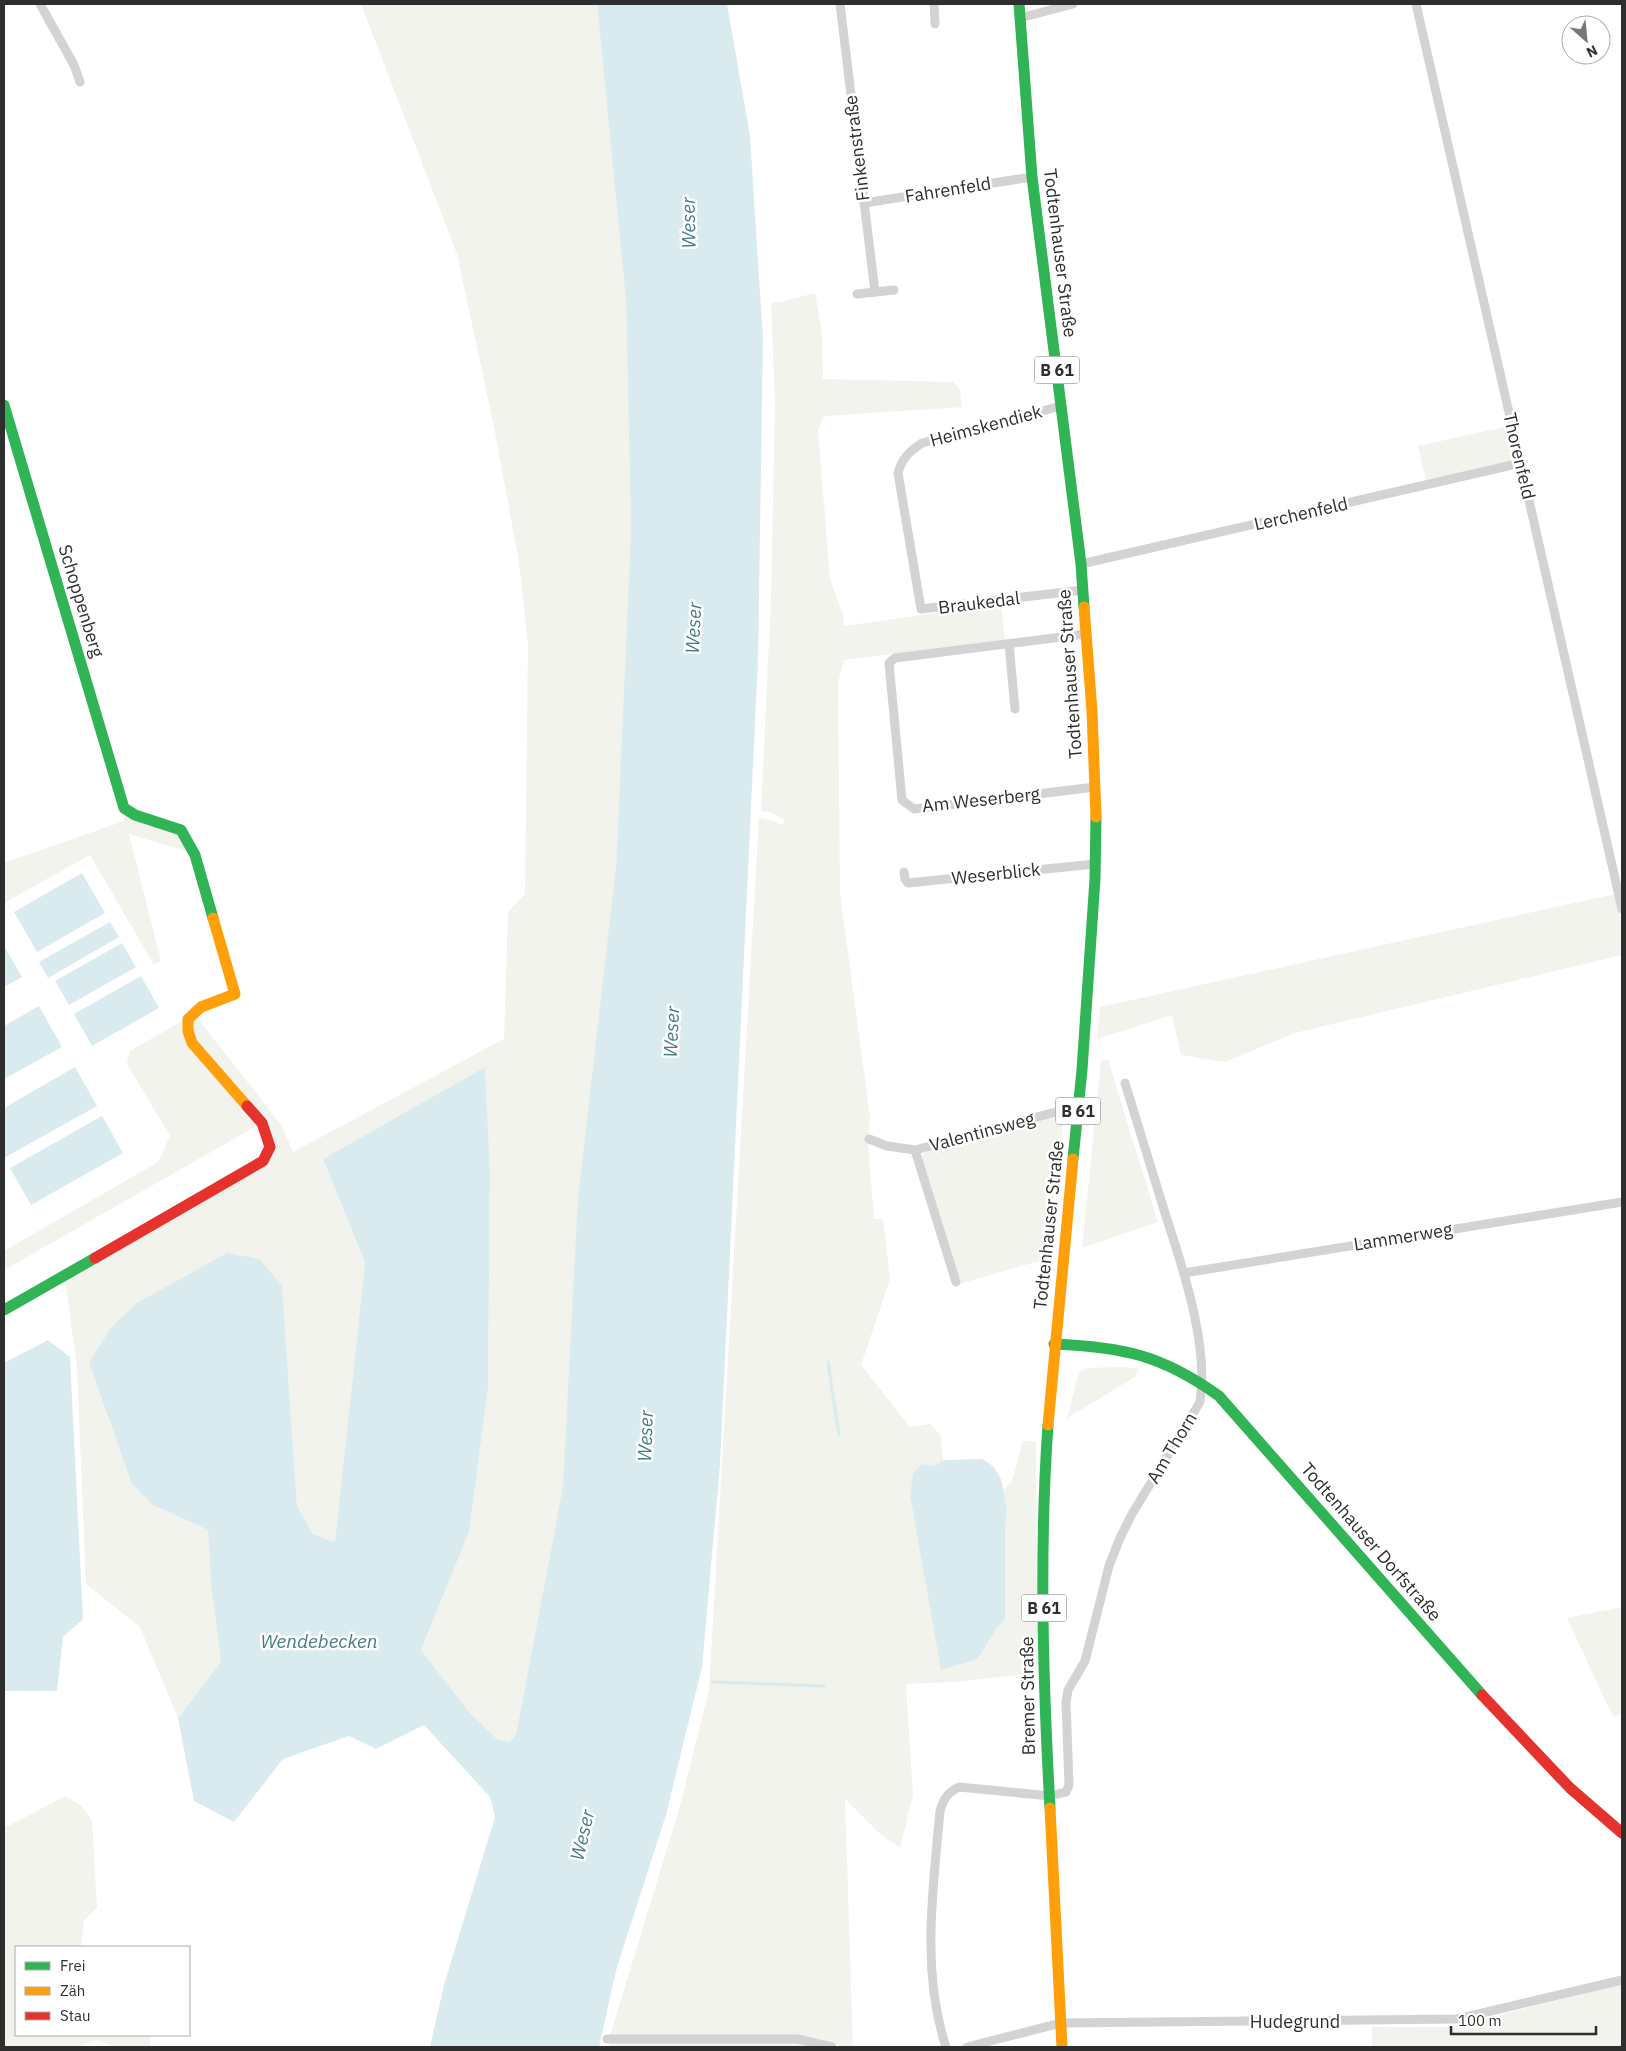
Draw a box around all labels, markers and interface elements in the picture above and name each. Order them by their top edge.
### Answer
north arrow [1561,15,1611,65]
text: N [1583,41,1601,62]
street label: Finkenstraße [839,94,874,202]
street label: Todtenhauser Straße [1039,167,1082,339]
street label: Fahrenfeld [903,171,993,208]
water label: Weser [676,196,700,249]
road number: B 61 [1034,356,1080,384]
street label: Heimskendiek [927,399,1045,452]
street label: Thorenfeld [1498,410,1541,501]
street label: Lerchenfeld [1252,492,1350,535]
street label: Schoppenberg [53,542,110,661]
street label: Braukedal [937,586,1021,619]
street label: Todtenhauser Straße [1052,588,1087,760]
water label: Weser [680,601,706,654]
street label: Am Weserberg [921,782,1042,817]
street label: Weserblick [950,857,1042,890]
water label: Weser [658,1005,684,1058]
road number: B 61 [1056,1098,1100,1124]
street label: Valentinsweg [927,1106,1037,1157]
street label: Todtenhauser Straße [1028,1139,1069,1311]
street label: Lammerweg [1352,1217,1454,1256]
street label: Am Thorn [1141,1408,1202,1487]
water label: Weser [632,1409,658,1462]
street label: Todtenhauser Dorfstraße [1296,1458,1447,1626]
road number: B 61 [1022,1595,1066,1622]
water label: Wendebecken [260,1629,378,1653]
street label: Bremer Straße [1015,1636,1040,1756]
water label: Weser [565,1806,600,1863]
legend [15,1946,190,2036]
text: Frei [60,1956,86,1975]
text: Zäh [60,1981,85,2000]
scale bar [1451,2004,1596,2036]
text: Stau [60,2006,91,2025]
street label: Hudegrund [1250,2010,1340,2033]
text: 100 m [1458,2011,1502,2030]

